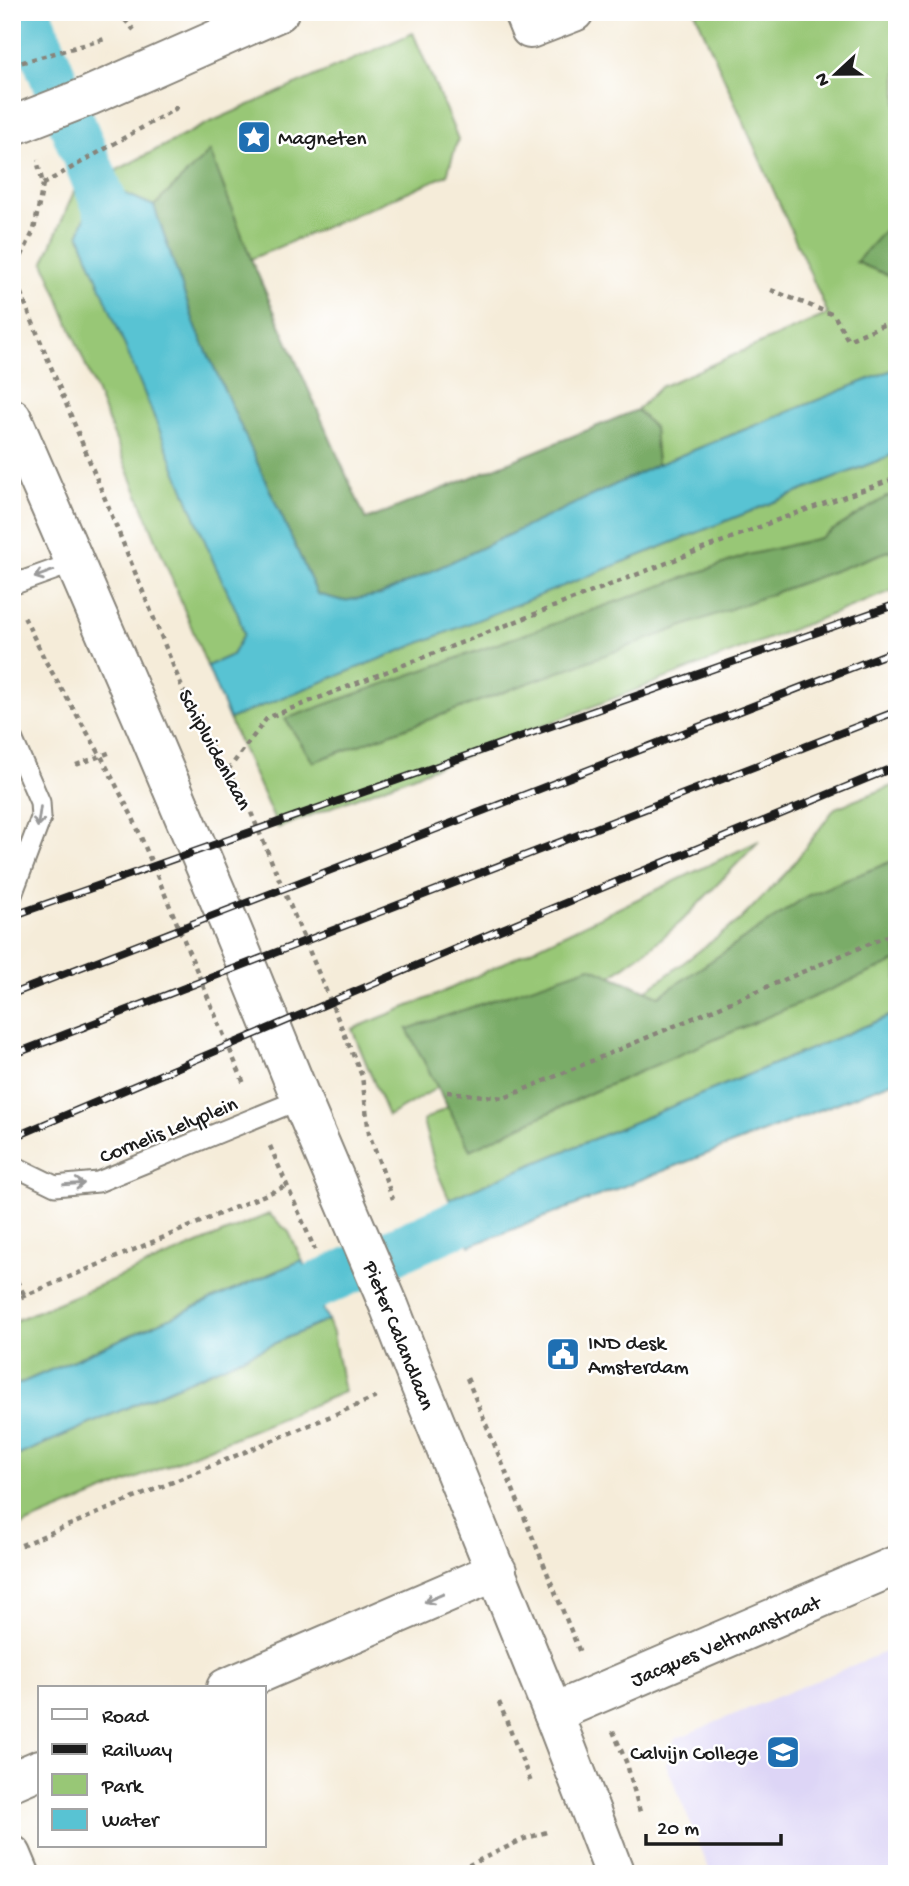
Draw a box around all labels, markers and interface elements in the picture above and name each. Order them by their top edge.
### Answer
north arrow [800,38,870,108]
text: N [810,69,836,89]
place icon: Magneten [235,118,273,156]
place label: Magneten [278,128,366,153]
one-way arrow [34,568,56,581]
street label: Schipluidenlaan [171,686,255,815]
one-way arrow [32,805,45,827]
street label: Cornelis Lelyplein [97,1093,242,1171]
one-way arrow [62,1177,85,1190]
street label: Pieter Calandlaan [355,1257,438,1414]
place label: IND desk Amsterdam [588,1333,689,1382]
public building icon: IND desk Amsterdam [544,1335,582,1373]
street label: Jacques Veltmanstraat [628,1591,827,1695]
one-way arrow [424,1593,445,1606]
legend [38,1686,266,1848]
text: Road [102,1706,150,1731]
school or university icon: Calvijn College [764,1733,802,1771]
text: Railway [102,1740,172,1765]
place label: Calvijn College [630,1743,759,1768]
text: Park [101,1776,145,1801]
scale bar [646,1802,781,1846]
text: Water [102,1810,160,1835]
text: 20 m [657,1818,699,1843]

